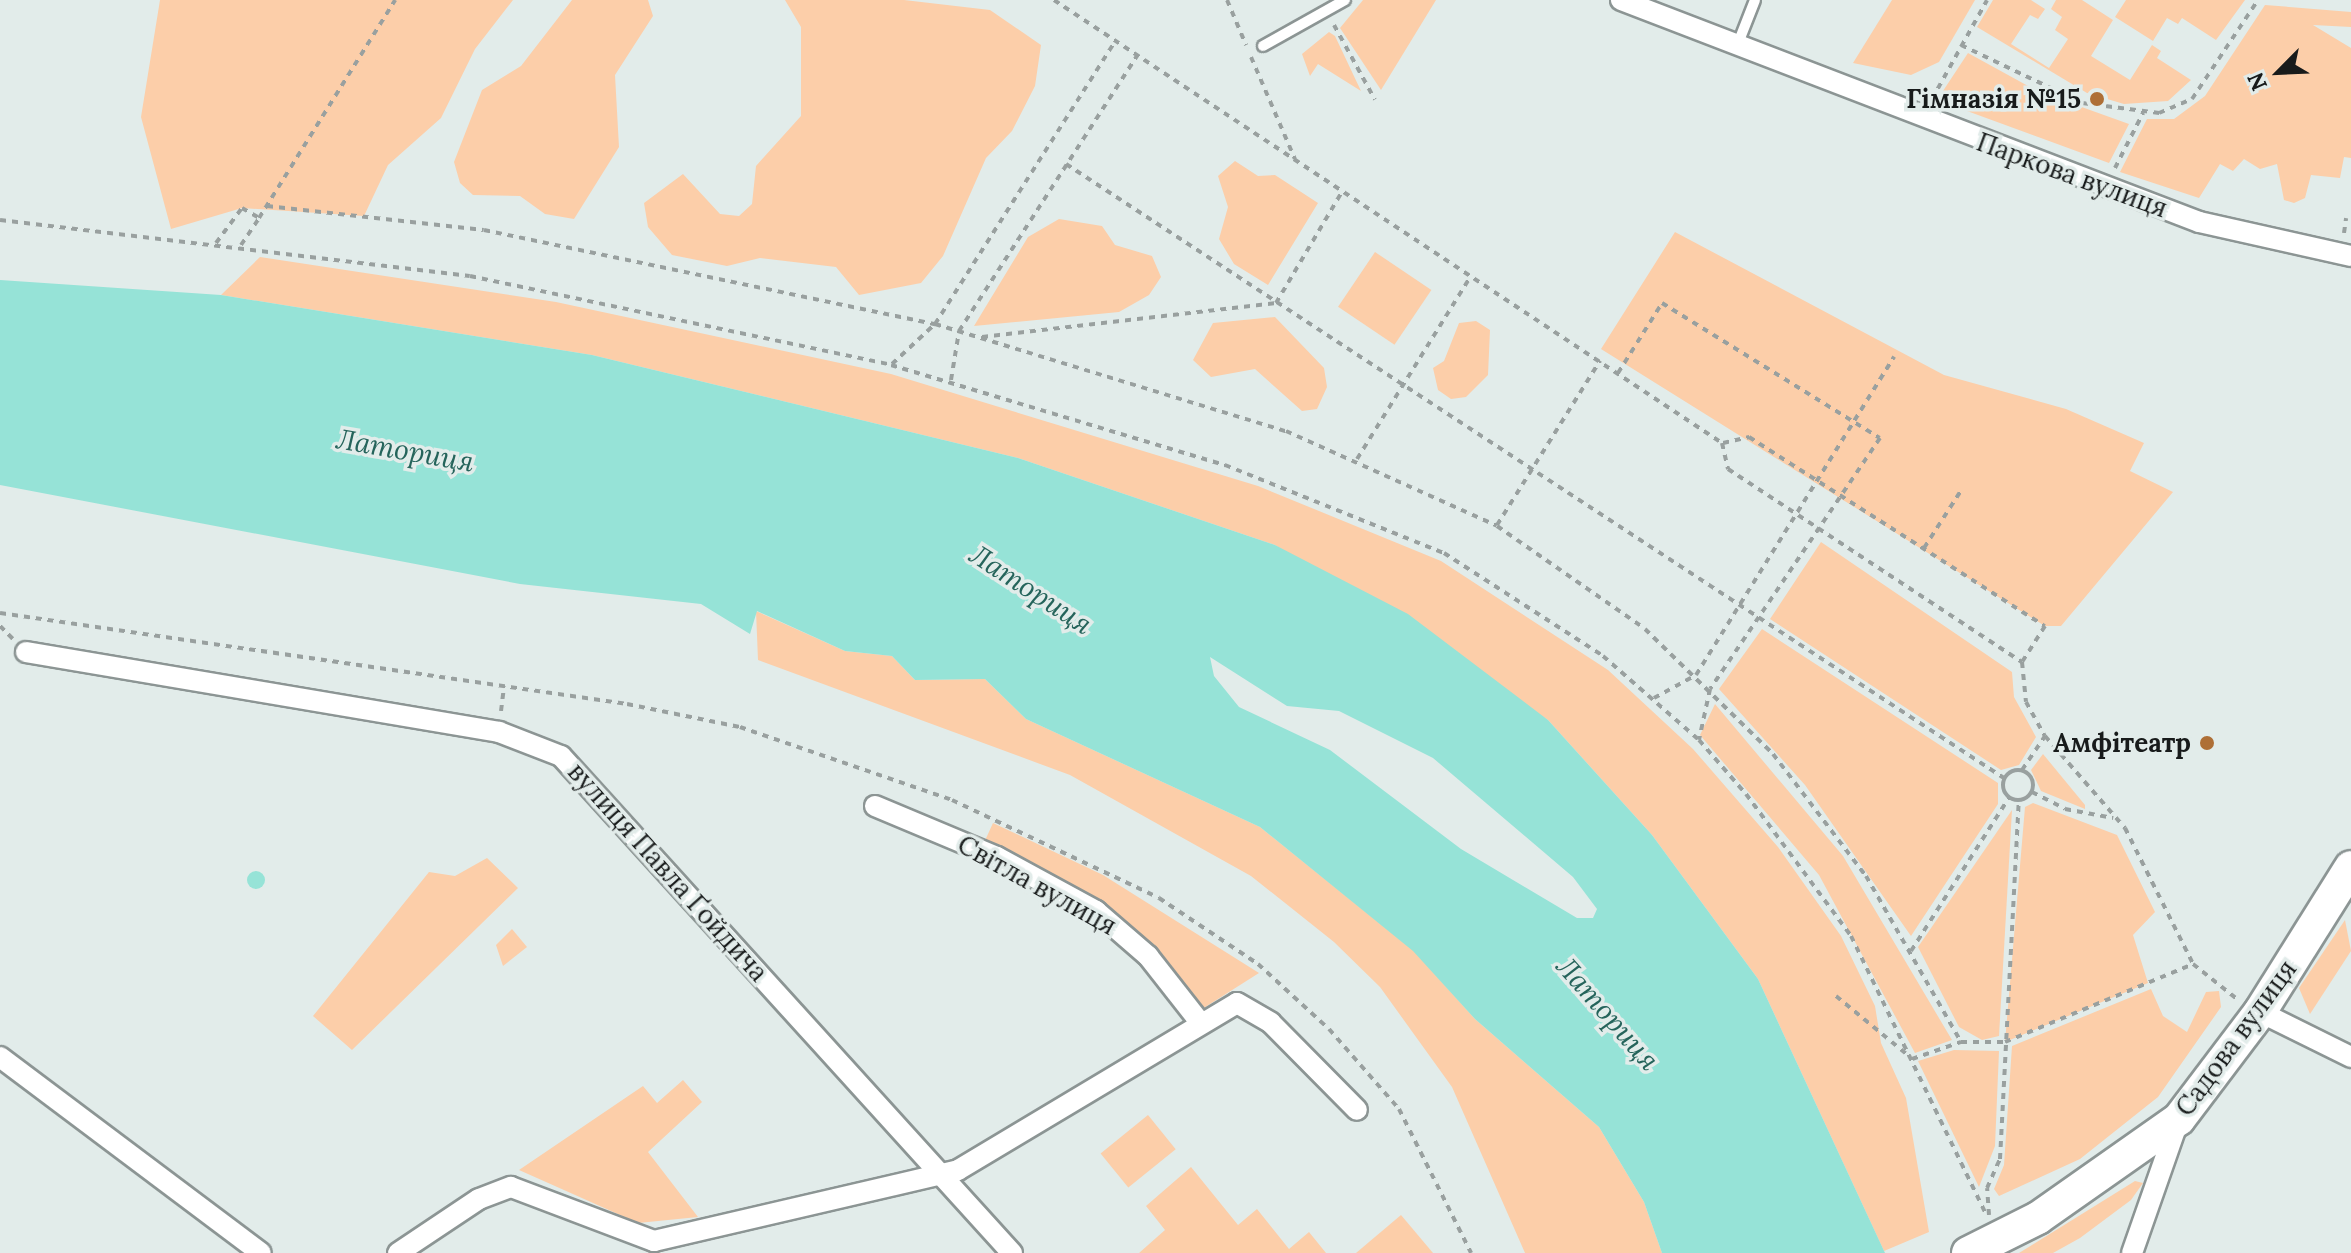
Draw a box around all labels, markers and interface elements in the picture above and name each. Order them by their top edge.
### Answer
north arrow [2239,32,2319,112]
text: N [2241,68,2273,95]
place label: Гімназія №15 [1906,83,2081,115]
marker: Гімназія №15 [2088,90,2106,108]
street label: Паркова вулиця [1973,126,2171,224]
water label: Латориця [333,421,477,479]
water label: Латориця [963,537,1099,641]
place label: Амфітеатр [2053,727,2191,759]
marker: Амфітеатр [2198,734,2216,752]
street label: вулиця Павла Ґойдича [562,756,774,988]
street label: Світла вулиця [952,829,1122,941]
water label: Латориця [1550,949,1666,1077]
street label: Садова вулиця [2169,954,2303,1122]

